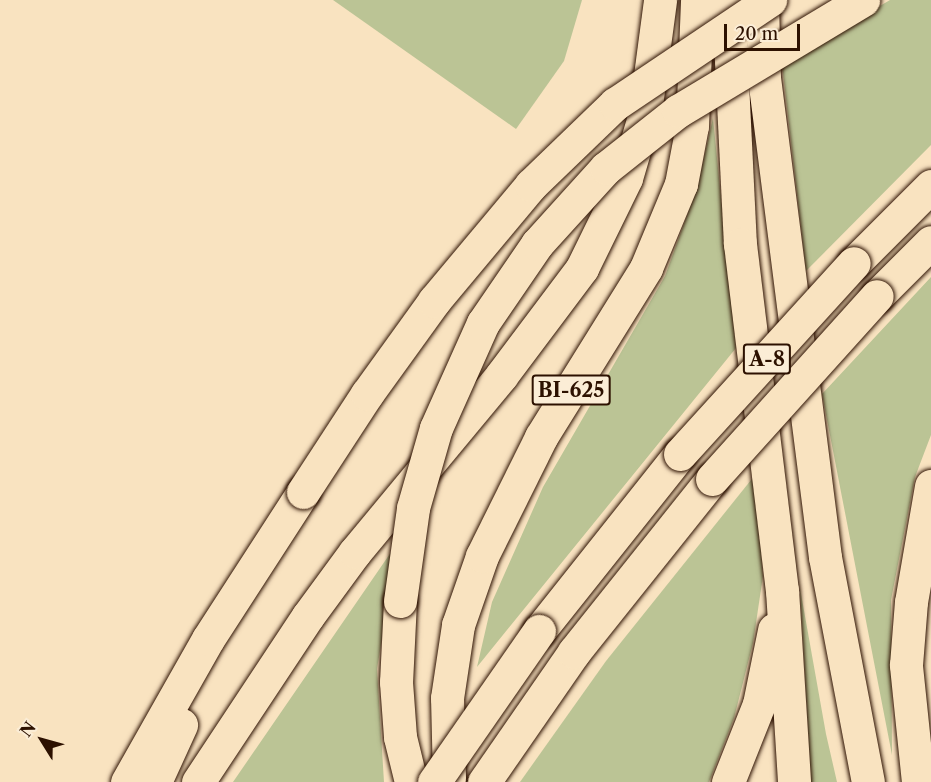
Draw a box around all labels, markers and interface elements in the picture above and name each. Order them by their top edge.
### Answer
scale bar [727,12,804,50]
text: 20 m [735,23,778,45]
road number: A-8 [742,342,792,376]
road number: BI-625 [530,373,612,407]
north arrow [12,710,72,770]
text: N [15,718,40,741]

